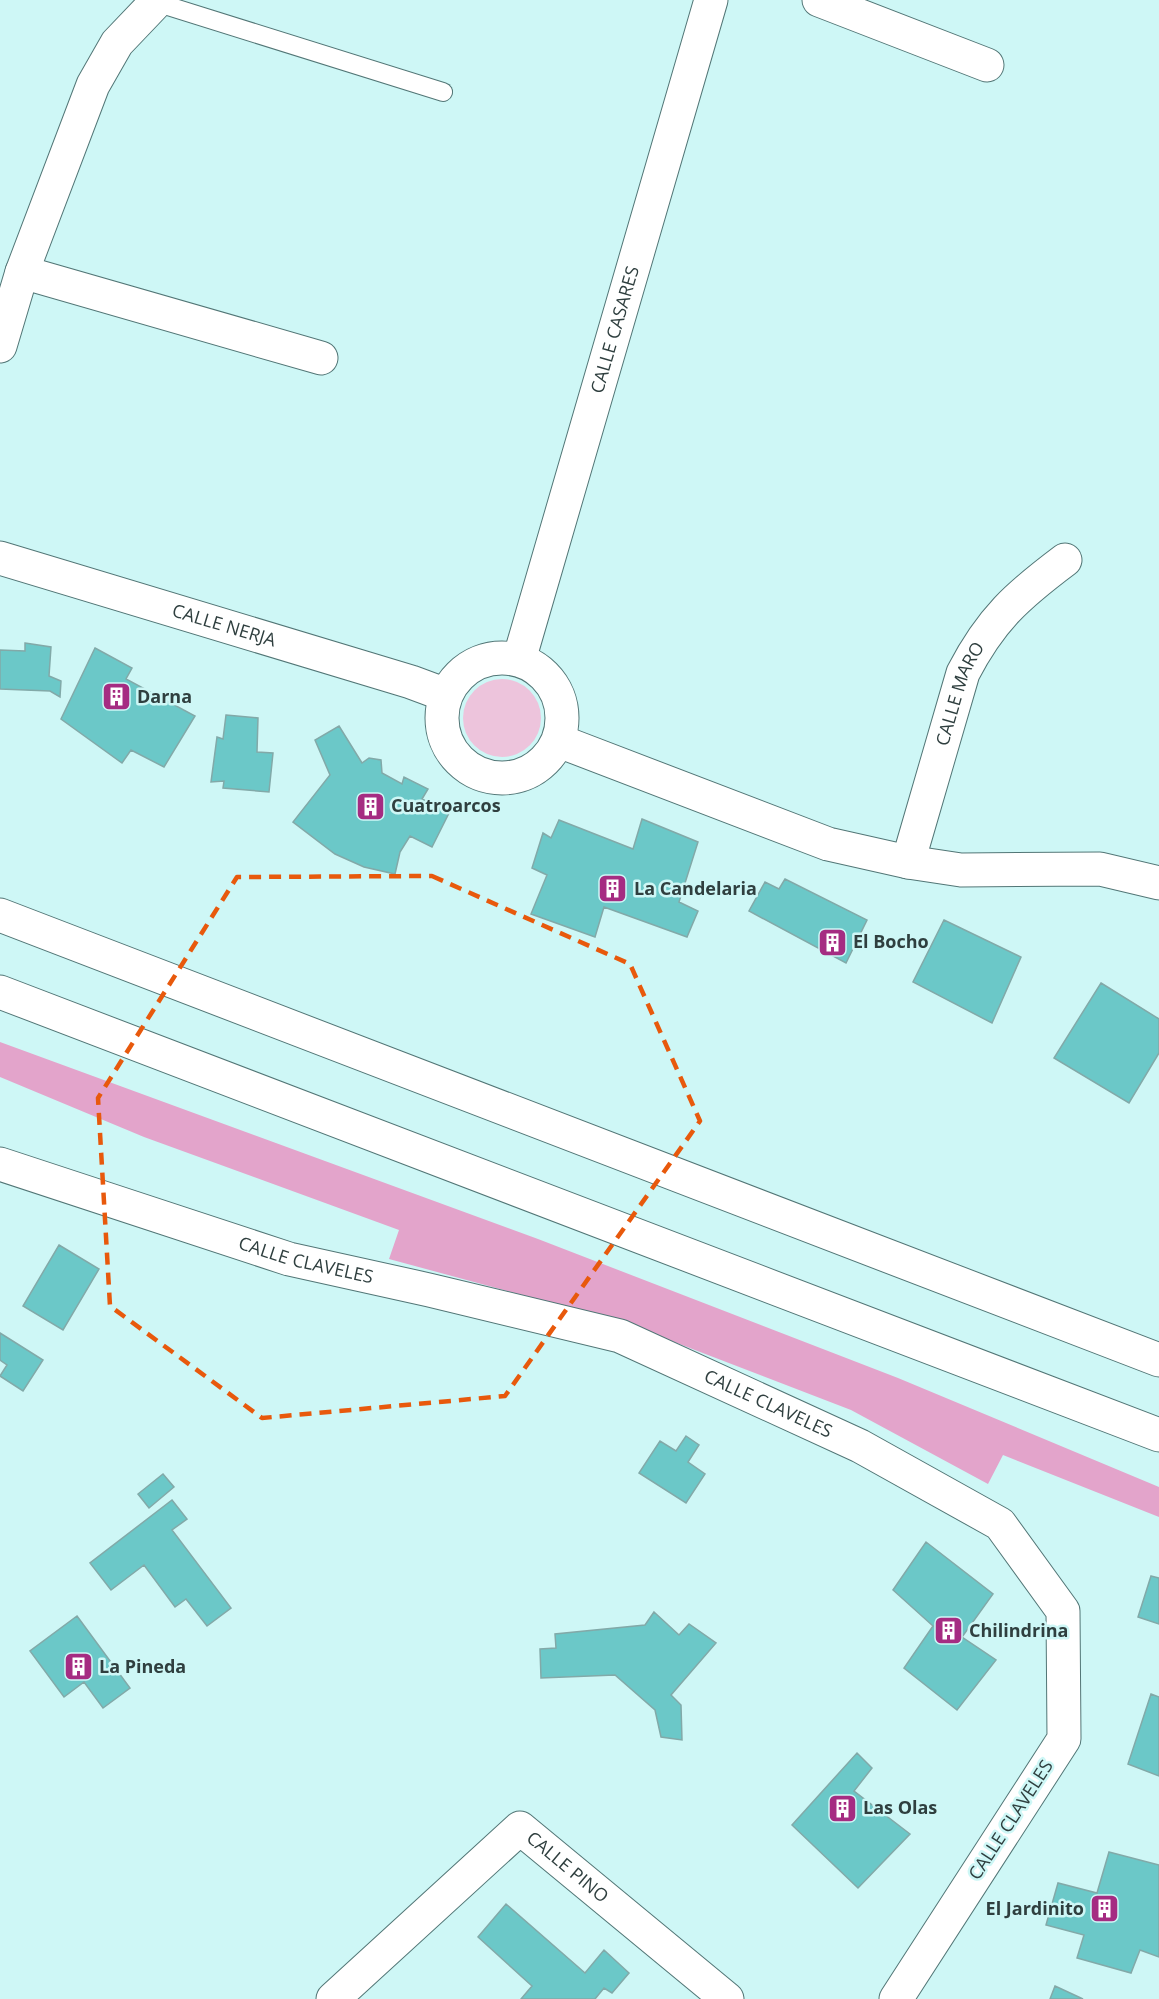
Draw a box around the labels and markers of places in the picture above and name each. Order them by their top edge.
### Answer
building icon: Darna [100,681,132,713]
place label: Darna [137,684,192,708]
building icon: Cuatroarcos [354,790,386,822]
place label: Cuatroarcos [391,793,501,817]
building icon: La Candelaria [597,873,629,905]
place label: La Candelaria [634,876,757,900]
building icon: El Bocho [816,926,848,958]
place label: El Bocho [853,929,929,953]
building icon: Chilindrina [932,1615,964,1647]
place label: Chilindrina [969,1618,1068,1642]
building icon: La Pineda [62,1651,94,1683]
place label: La Pineda [99,1654,186,1678]
building icon: Las Olas [826,1792,858,1824]
place label: Las Olas [863,1795,937,1819]
building icon: El Jardinito [1089,1893,1121,1925]
place label: El Jardinito [986,1896,1084,1920]

